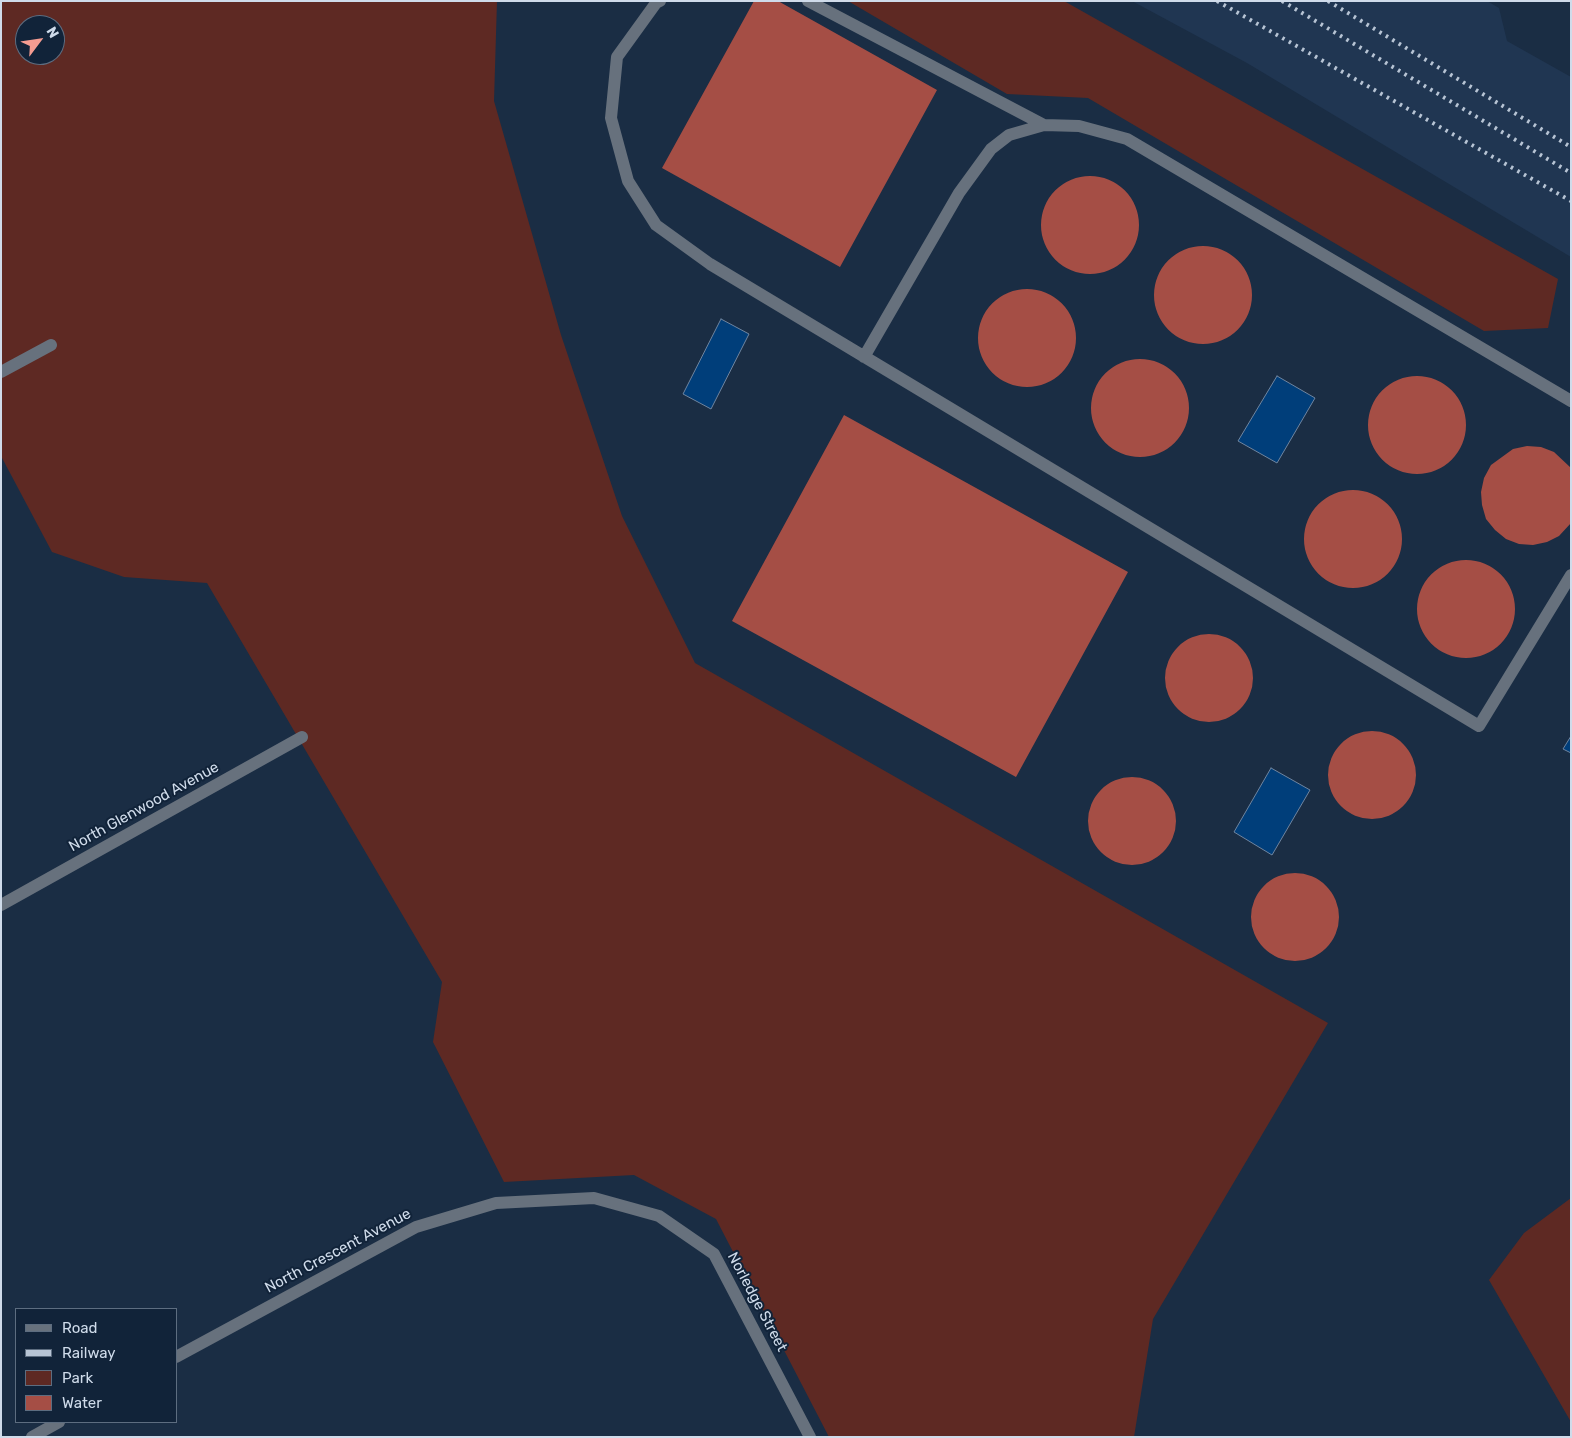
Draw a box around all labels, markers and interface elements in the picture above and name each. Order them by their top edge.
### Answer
north arrow [15,15,65,65]
text: N [43,24,62,41]
street label: North Glenwood Avenue [66,758,222,856]
street label: North Crescent Avenue [262,1205,414,1297]
street label: Norledge Street [723,1249,791,1355]
legend [15,1308,178,1423]
text: Road [62,1319,98,1337]
text: Railway [62,1344,116,1362]
text: Park [62,1369,93,1387]
text: Water [62,1394,102,1412]

